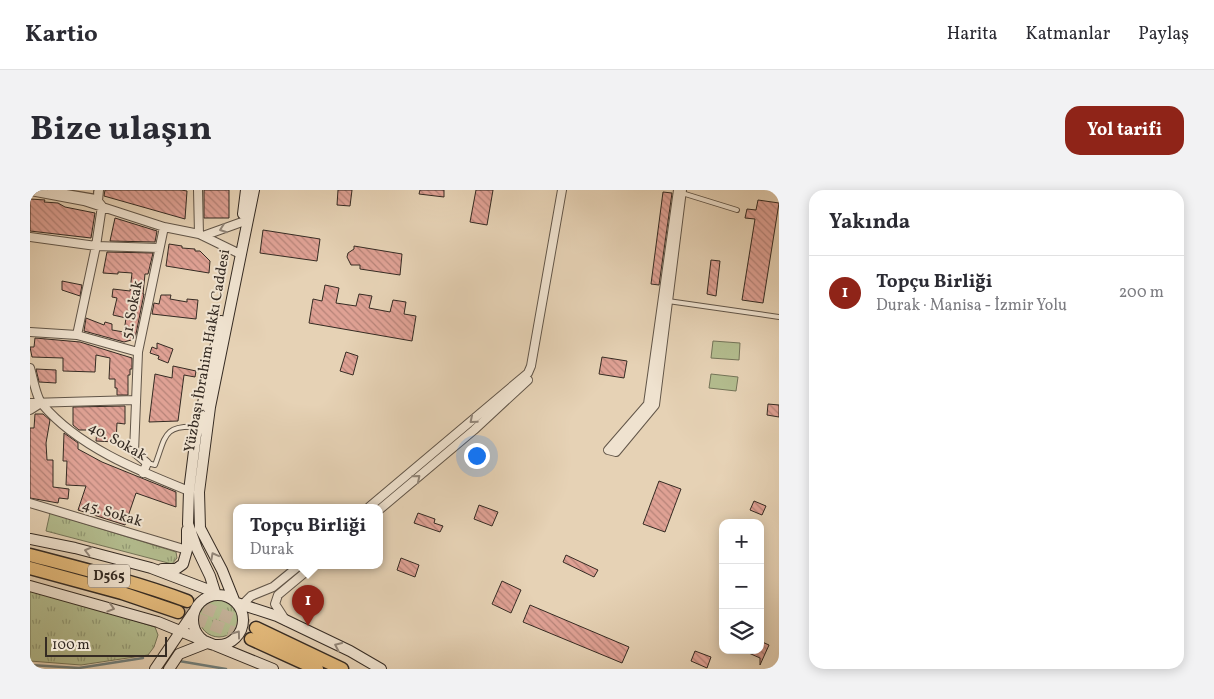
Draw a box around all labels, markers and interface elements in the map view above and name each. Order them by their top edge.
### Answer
text: Kartio [25,18,98,52]
text: Harita [947,22,998,47]
text: Katmanlar [1026,22,1110,47]
text: Paylaş [1138,22,1189,47]
text: Bize ulaşın [30,106,212,154]
button: Yol tarifi [1065,106,1184,155]
text: Yakında [829,208,910,237]
one-way arrow [219,223,227,233]
street label: Yüzbaşı İbrahim Hakkı Caddesi [180,248,236,454]
text: Topçu Birliği [876,269,993,295]
street label: 51. Sokak [117,279,149,341]
text: 1 [842,282,848,304]
text: 200 m [1119,282,1164,304]
text: Durak · Manisa - İzmir Yolu [876,295,1067,317]
one-way arrow [470,414,479,423]
street label: 40. Sokak [84,417,150,467]
your location [464,443,490,469]
one-way arrow [411,475,420,484]
street label: 45. Sokak [79,495,145,533]
popup [233,504,383,569]
text: Topçu Birliği [250,513,366,539]
map controls [719,519,764,654]
button: + [719,519,764,564]
text: Durak [250,539,294,561]
one-way arrow [83,546,92,557]
one-way arrow [210,552,220,561]
road number: D565 [88,564,130,588]
button: − [719,564,764,609]
pin: 1 [292,585,324,626]
one-way arrow [106,602,114,612]
button: layers [719,609,764,654]
one-way arrow [231,630,240,640]
scale bar [45,634,168,657]
text: 100 m [52,636,90,655]
one-way arrow [334,642,343,652]

